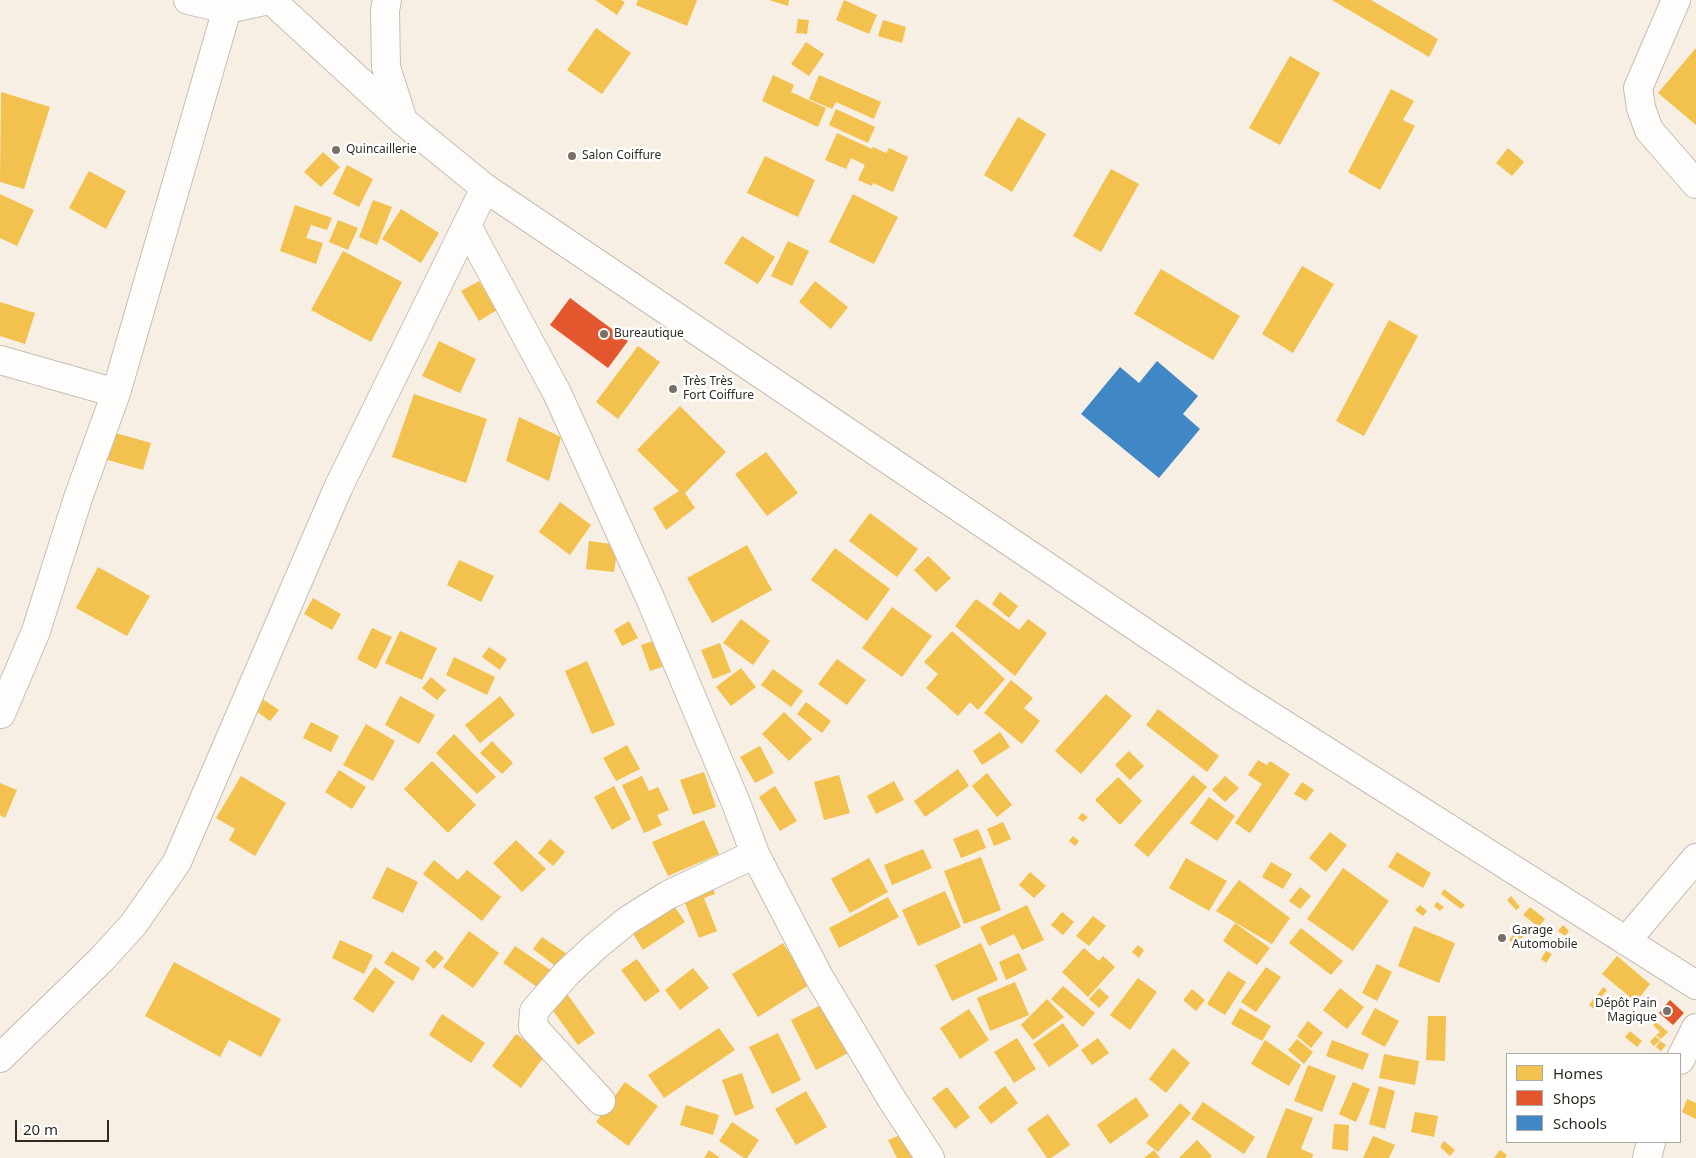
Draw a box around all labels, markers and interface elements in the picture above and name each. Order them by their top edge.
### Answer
place label: Quincaillerie [346,143,417,157]
marker: Quincaillerie [330,144,342,156]
place label: Salon Coiffure [582,149,661,163]
marker: Salon Coiffure [566,150,578,162]
place label: Bureautique [614,327,684,341]
marker: Bureautique [598,328,610,340]
place label: Très Très Fort Coiffure [683,375,754,403]
marker: Très Très Fort Coiffure [667,383,679,395]
place label: Garage Automobile [1512,924,1577,952]
marker: Garage Automobile [1496,932,1508,944]
place label: Dépôt Pain Magique [1595,997,1657,1025]
marker: Dépôt Pain Magique [1661,1005,1673,1017]
legend [1506,1053,1681,1143]
text: Homes [1553,1063,1603,1083]
text: Shops [1553,1088,1596,1108]
scale bar [18,1110,111,1142]
text: Schools [1553,1113,1607,1133]
text: 20 m [23,1119,58,1139]

